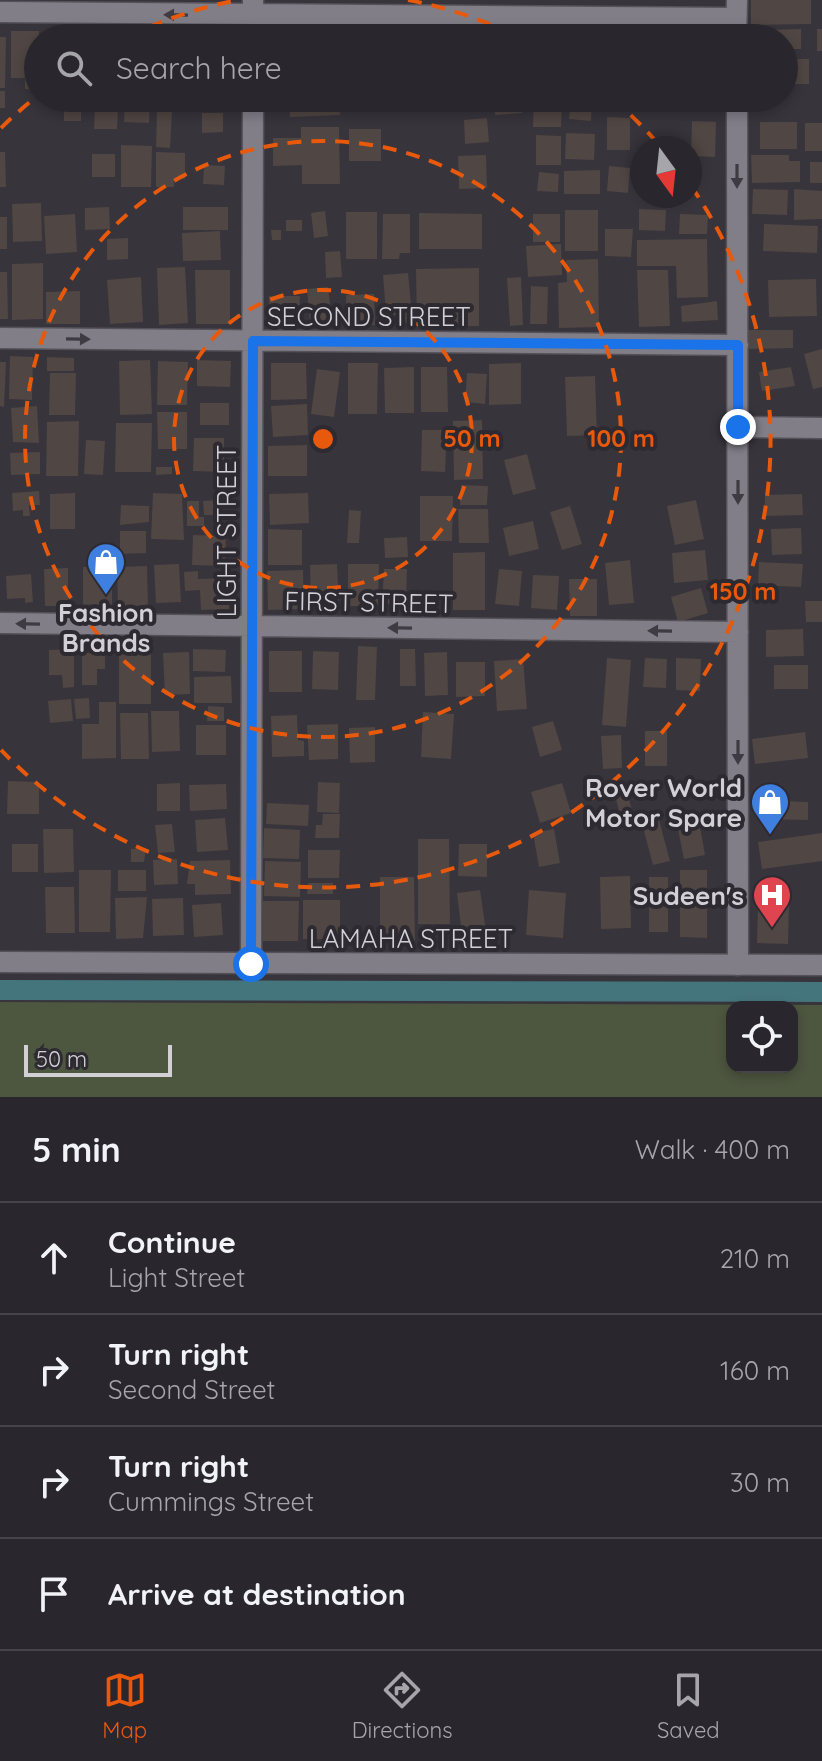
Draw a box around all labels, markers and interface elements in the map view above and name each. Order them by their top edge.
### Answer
one-way arrow [163,9,188,22]
search box [24,24,798,112]
icon: search [52,46,96,90]
text: Search here [116,49,282,87]
north arrow [630,136,702,208]
one-way arrow [731,164,743,189]
street label: SECOND STREET [267,300,471,333]
one-way arrow [66,333,91,345]
route end [720,409,756,445]
text: 50 m [443,423,501,453]
text: 100 m [587,423,655,453]
centre of rings [309,425,337,453]
street label: LIGHT STREET [210,445,243,617]
one-way arrow [732,480,744,505]
shop icon: Fashion Brands [85,541,127,596]
text: 150 m [710,576,776,606]
street label: FIRST STREET [284,584,454,620]
place label: Fashion Brands [58,596,154,659]
one-way arrow [15,617,40,630]
one-way arrow [387,622,412,634]
one-way arrow [647,625,672,637]
one-way arrow [732,740,744,765]
place label: Rover World Motor Spare [585,771,742,834]
shop icon: Rover World Motor Spare [749,781,791,836]
hospital icon: Sudeen's [751,874,793,929]
place label: Sudeen's [633,879,744,912]
street label: LAMAHA STREET [309,922,513,955]
route start [233,946,269,982]
map controls [726,1001,798,1073]
button: locate [726,1001,798,1073]
scale bar [24,1041,172,1077]
text: 50 m [36,1045,87,1073]
text: 5 min [32,1128,121,1171]
text: Walk · 400 m [635,1133,790,1166]
text: Continue [108,1223,236,1261]
icon: ahead [32,1236,76,1280]
text: 210 m [720,1242,790,1275]
text: Light Street [108,1261,245,1294]
text: Turn right [108,1335,249,1373]
icon: right [32,1348,76,1392]
text: 160 m [720,1354,790,1387]
text: Second Street [108,1373,275,1406]
text: Turn right [108,1447,249,1485]
icon: right [32,1460,76,1504]
text: 30 m [730,1466,790,1499]
text: Cummings Street [108,1485,314,1518]
icon: arrive [32,1572,76,1616]
text: Arrive at destination [108,1575,406,1613]
tab: Map [102,1668,147,1744]
tab: Directions [352,1668,452,1744]
tab: Saved [657,1668,720,1744]

